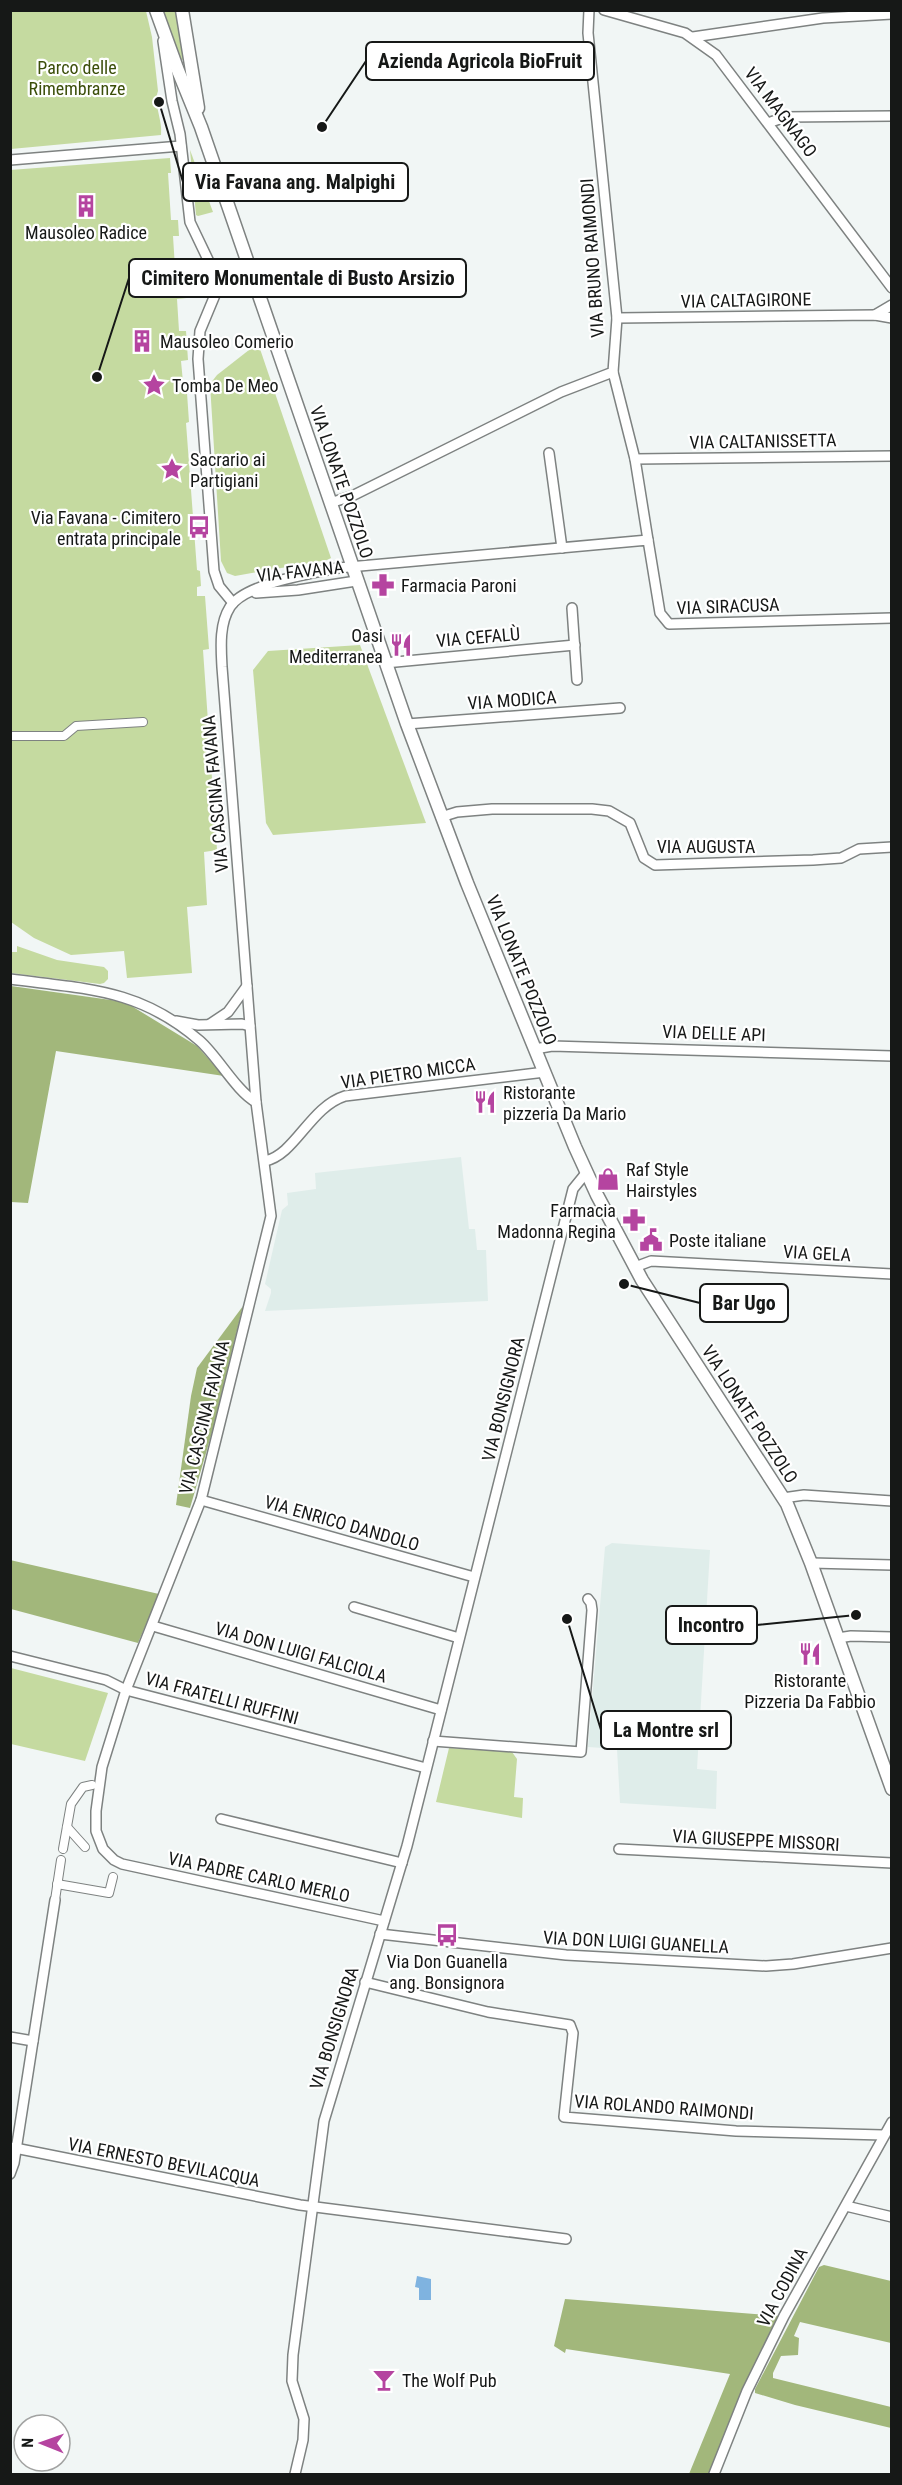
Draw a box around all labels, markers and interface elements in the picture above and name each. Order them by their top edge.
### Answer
callout: Azienda Agricola BioFruit [366,42,594,80]
text: Azienda Agricola BioFruit [378,49,582,73]
park label: Parco delle Rimembranze [29,57,125,99]
street label: VIA MAGNAGO [740,63,822,161]
callout: Via Favana ang. Malpighi [183,163,408,201]
text: Via Favana ang. Malpighi [195,170,395,194]
street label: VIA BRUNO RAIMONDI [576,178,608,338]
building icon: Mausoleo Radice [73,193,99,219]
place label: Mausoleo Radice [25,222,147,243]
callout: Cimitero Monumentale di Busto Arsizio [129,259,466,297]
text: Cimitero Monumentale di Busto Arsizio [141,266,455,290]
street label: VIA CALTAGIRONE [681,288,811,312]
building icon: Mausoleo Comerio [129,328,155,354]
place label: Mausoleo Comerio [160,331,294,352]
place icon: Tomba De Meo [141,372,167,398]
place label: Tomba De Meo [172,375,279,396]
street label: VIA LONATE POZZOLO [306,403,378,561]
street label: VIA CALTANISSETTA [689,429,837,453]
place label: Sacrario ai Partigiani [190,449,266,491]
place icon: Sacrario ai Partigiani [159,456,185,482]
place label: Via Favana - Cimitero entrata principale [31,507,181,549]
bus stop icon: Via Favana - Cimitero entrata principale [186,514,212,540]
street label: VIA FAVANA [255,556,345,586]
pharmacy icon: Farmacia Paroni [370,572,396,598]
place label: Farmacia Paroni [401,575,517,596]
street label: VIA SIRACUSA [676,594,780,618]
street label: VIA CEFALÙ [435,623,521,651]
place label: Oasi Mediterranea [289,625,383,667]
restaurant icon: Oasi Mediterranea [388,632,414,658]
street label: VIA MODICA [467,686,558,714]
street label: VIA CASCINA FAVANA [198,714,232,874]
street label: VIA AUGUSTA [657,836,756,857]
street label: VIA LONATE POZZOLO [482,892,562,1048]
street label: VIA DELLE API [662,1021,766,1045]
street label: VIA PIETRO MICCA [339,1053,477,1093]
place label: Ristorante pizzeria Da Mario [503,1082,626,1124]
restaurant icon: Ristorante pizzeria Da Mario [472,1089,498,1115]
place label: Raf Style Hairstyles [626,1159,697,1201]
shop icon: Raf Style Hairstyles [595,1166,621,1192]
place label: Farmacia Madonna Regina [497,1200,616,1242]
pharmacy icon: Farmacia Madonna Regina [621,1207,647,1233]
public building icon: Poste italiane [638,1227,664,1253]
place label: Poste italiane [669,1230,766,1251]
street label: VIA GELA [783,1241,852,1265]
callout: Bar Ugo [700,1284,788,1322]
text: Bar Ugo [712,1291,776,1315]
street label: VIA BONSIGNORA [477,1334,529,1463]
street label: VIA CASCINA FAVANA [175,1337,233,1496]
street label: VIA LONATE POZZOLO [698,1341,802,1487]
street label: VIA ENRICO DANDOLO [262,1491,422,1555]
callout: Incontro [666,1606,757,1644]
text: Incontro [678,1613,744,1637]
street label: VIA DON LUIGI FALCIOLA [213,1617,390,1687]
restaurant icon: Ristorante Pizzeria Da Fabbio [797,1641,823,1667]
street label: VIA FRATELLI RUFFINI [143,1667,301,1729]
place label: Ristorante Pizzeria Da Fabbio [744,1670,876,1712]
callout: La Montre srl [601,1711,731,1749]
text: La Montre srl [613,1718,719,1742]
street label: VIA GIUSEPPE MISSORI [672,1825,840,1855]
street label: VIA PADRE CARLO MERLO [166,1847,352,1907]
bus stop icon: Via Don Guanella ang. Bonsignora [434,1922,460,1948]
street label: VIA DON LUIGI GUANELLA [542,1927,730,1957]
place label: Via Don Guanella ang. Bonsignora [386,1951,508,1993]
street label: VIA BONSIGNORA [305,1963,363,2092]
street label: VIA ROLANDO RAIMONDI [574,2090,754,2124]
street label: VIA ERNESTO BEVILACQUA [66,2133,262,2191]
street label: VIA CODINA [752,2243,812,2330]
bar icon: The Wolf Pub [371,2367,397,2393]
place label: The Wolf Pub [402,2370,497,2391]
north arrow [12,2413,72,2473]
text: N [18,2438,37,2448]

